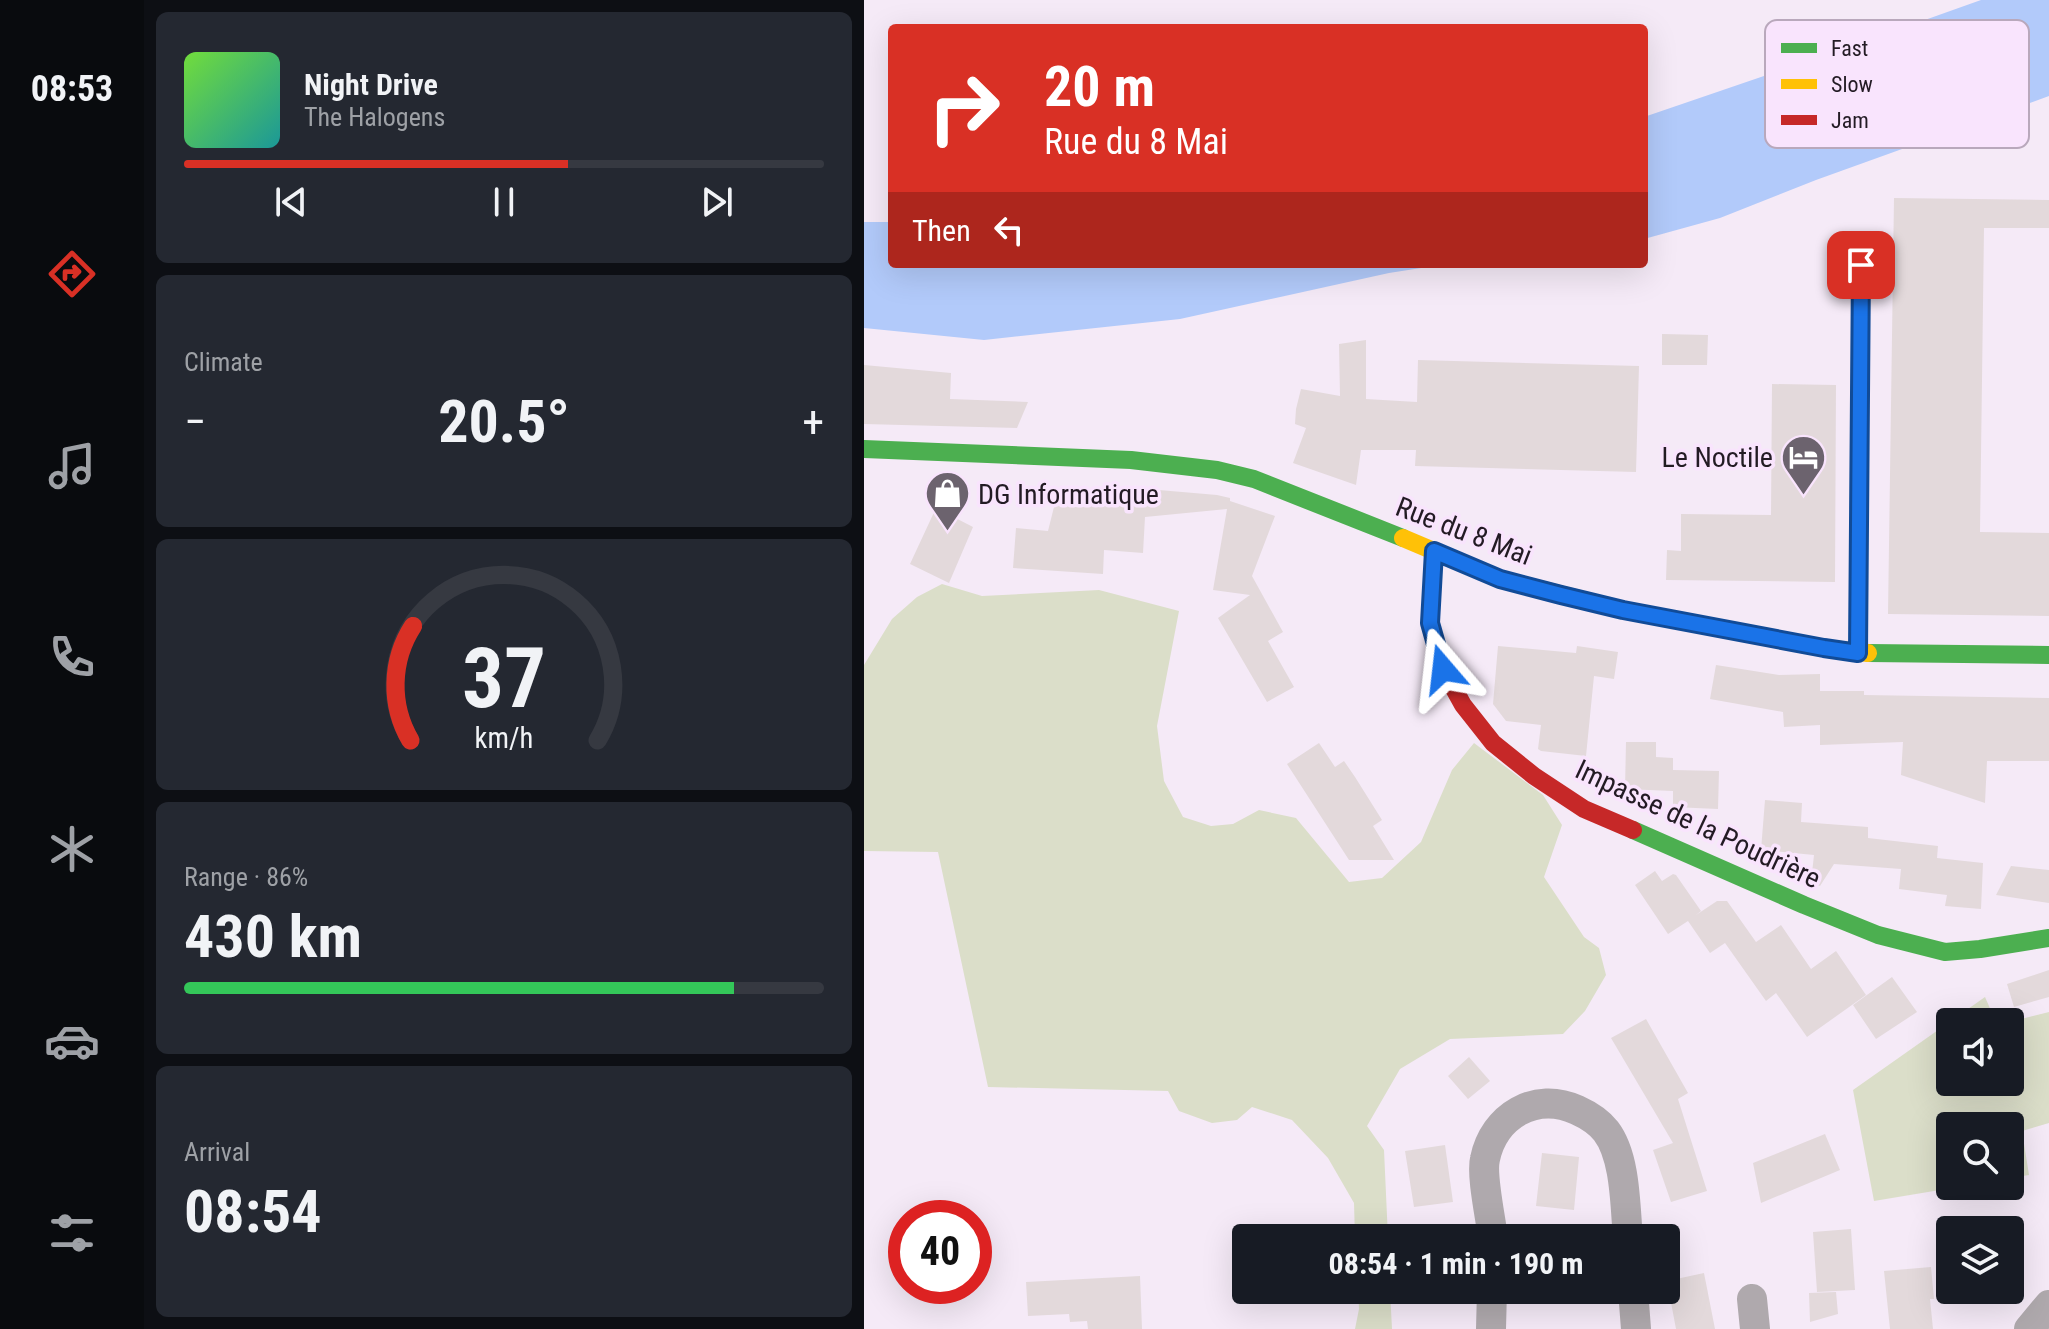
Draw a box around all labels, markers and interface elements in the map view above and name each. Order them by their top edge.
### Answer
legend [1765,20,2029,148]
text: Fast [1831,36,1868,61]
text: 20 m [1044,54,1155,120]
icon: right [912,56,1016,160]
text: Night Drive [304,67,438,102]
text: 08:53 [31,68,113,110]
text: Slow [1831,72,1873,97]
text: The Halogens [304,102,445,132]
text: Jam [1831,108,1869,133]
text: Rue du 8 Mai [1044,121,1228,163]
icon: previous [269,180,313,224]
icon: pause [482,180,526,224]
icon: next [695,180,739,224]
icon: left [987,208,1031,252]
text: Then [912,213,971,248]
pin [1827,231,1895,299]
icon: arrive [1839,243,1883,287]
icon: directions [44,246,100,302]
text: Climate [184,347,263,377]
text: 20.5° [438,386,570,457]
text: − [184,396,206,448]
text: + [802,396,824,448]
hotel icon: Le Noctile [1780,433,1828,496]
icon: music [44,438,100,494]
place label: Le Noctile [1662,441,1773,474]
shop icon: DG Informatique [923,470,971,533]
place label: DG Informatique [978,478,1159,511]
street label: Rue du 8 Mai [1391,490,1537,572]
position arrow [1401,627,1485,711]
icon: phone [44,629,100,685]
text: 37 [462,629,546,726]
text: km/h [475,721,533,755]
street label: Impasse de la Poudrière [1570,753,1826,895]
icon: climate [44,821,100,877]
text: Range · 86% [184,862,308,892]
text: 430 km [184,901,362,972]
map controls [1936,1008,2024,1304]
button: sound [1936,1008,2024,1096]
icon: car [44,1013,100,1069]
button: search [1936,1112,2024,1200]
text: Arrival [184,1137,250,1167]
text: 08:54 [184,1176,322,1247]
speed limit sign: 40 [888,1200,992,1304]
icon: filters [44,1205,100,1261]
button: layers [1936,1216,2024,1304]
text: 08:54 · 1 min · 190 m [1329,1246,1583,1281]

